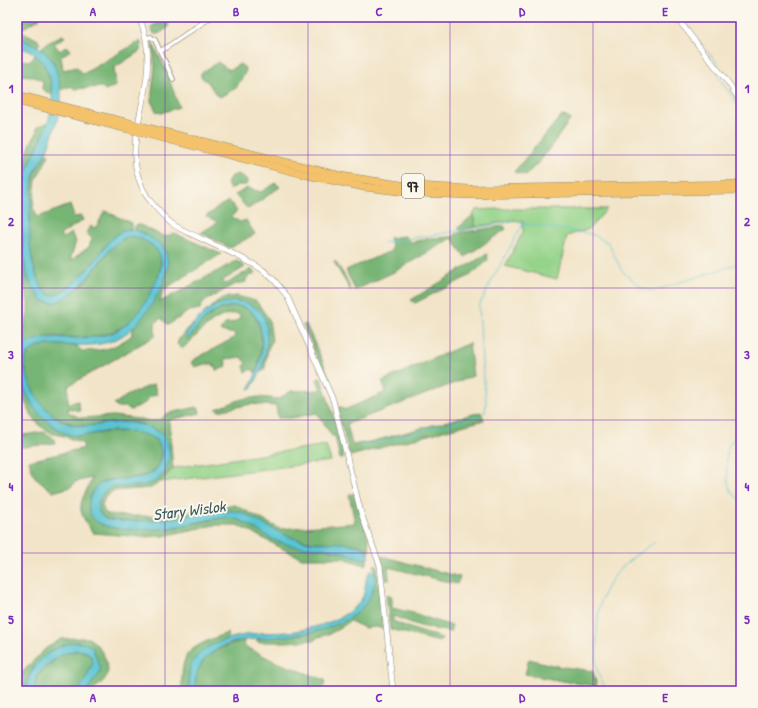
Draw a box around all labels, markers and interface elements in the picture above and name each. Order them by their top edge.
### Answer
text: A [90,2,97,20]
text: B [233,2,240,20]
text: C [375,2,383,20]
text: D [519,2,526,20]
text: E [662,2,668,20]
text: 1 [9,79,14,97]
text: 1 [745,79,750,97]
road number: 97 [402,174,424,198]
text: 2 [8,212,15,230]
text: 2 [744,212,751,230]
text: 3 [8,345,14,363]
text: 3 [744,345,750,363]
text: 4 [9,477,14,495]
text: 4 [745,477,750,495]
water label: Stary Wislok [152,494,228,525]
text: 5 [8,610,14,628]
text: 5 [744,610,750,628]
text: A [90,688,97,706]
text: B [233,688,240,706]
text: C [375,688,383,706]
text: D [519,688,526,706]
text: E [662,688,668,706]

